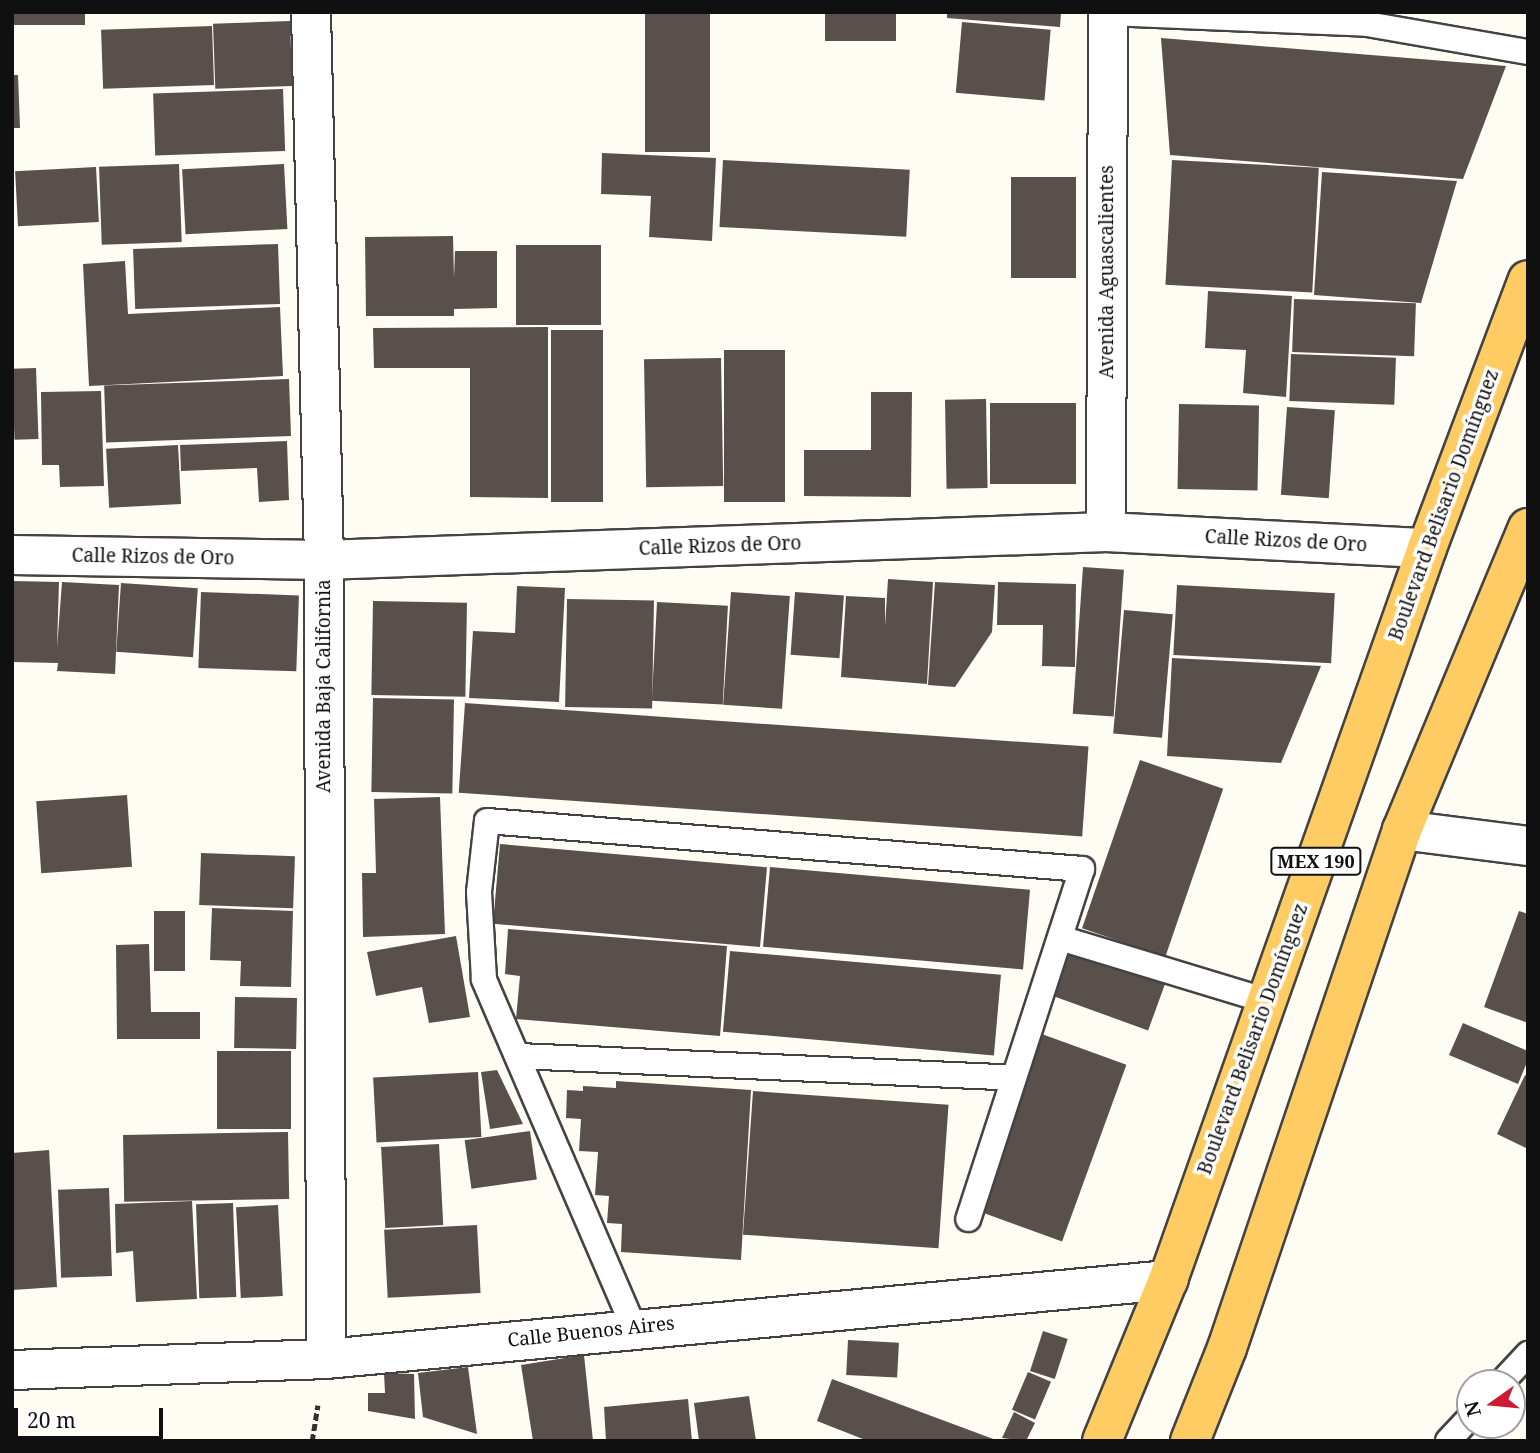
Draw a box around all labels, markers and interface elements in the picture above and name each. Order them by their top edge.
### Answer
street label: Avenida Aguascalientes [1096,165,1118,379]
street label: Boulevard Belisario Domínguez [1384,366,1504,644]
street label: Calle Rizos de Oro [1204,525,1368,557]
street label: Calle Rizos de Oro [638,532,802,560]
street label: Calle Rizos de Oro [71,544,235,570]
street label: Avenida Baja California [313,579,335,793]
road number: MEX 190 [1269,846,1363,876]
street label: Boulevard Belisario Domínguez [1193,900,1313,1178]
street label: Calle Buenos Aires [506,1312,676,1352]
north arrow [1456,1369,1526,1439]
scale bar [18,1394,166,1438]
text: N [1458,1398,1487,1420]
text: 20 m [27,1406,76,1434]

